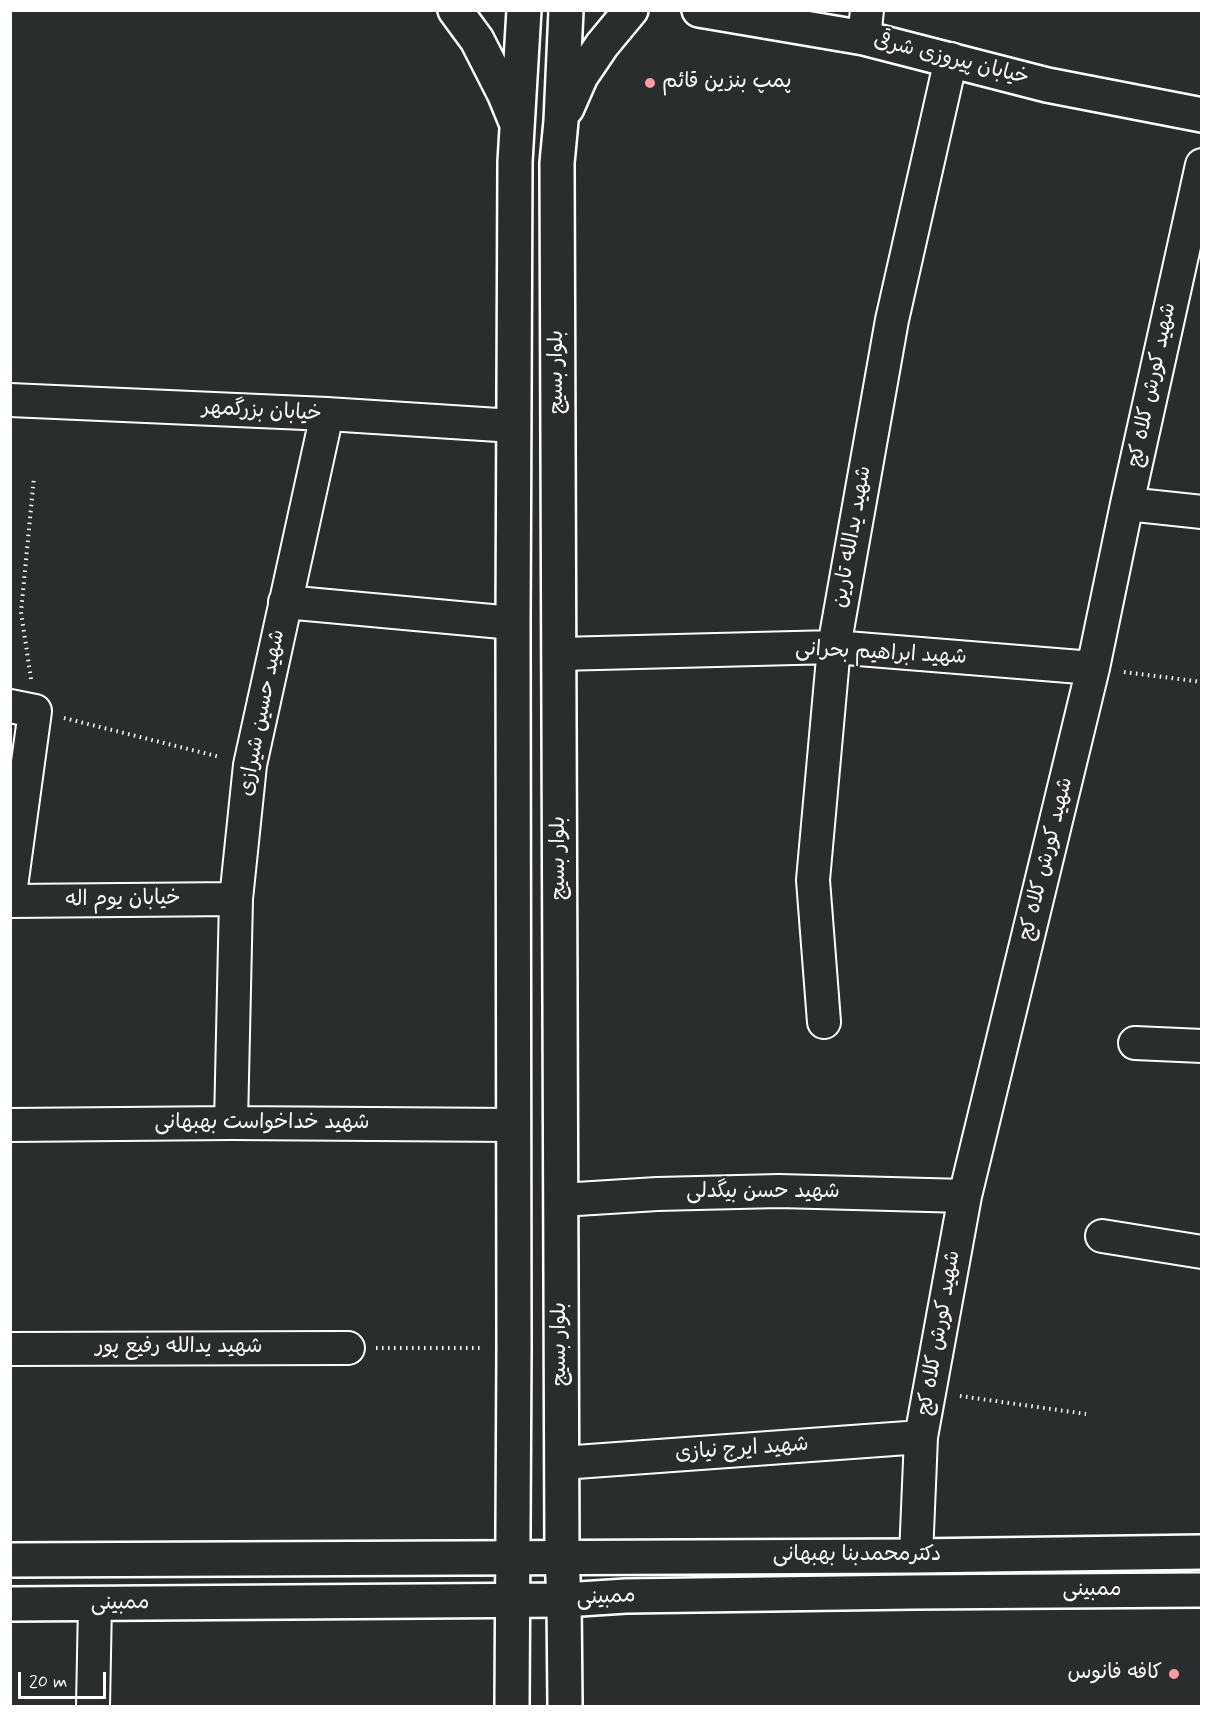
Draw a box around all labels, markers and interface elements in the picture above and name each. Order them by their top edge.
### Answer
street label: خیابان پیروزی شرقی [871,29,1031,91]
place label: پمپ بنزین قائم [662,70,792,96]
marker: پمپ بنزین قائم [643,76,657,90]
street label: شهید کورش کلاه کج [1123,301,1183,469]
street label: بلوار بسیج [545,330,571,414]
street label: خیابان بزرگمهر [202,396,322,428]
street label: شهید یدالله تارین [828,464,878,610]
street label: شهید حسین شیرازی [235,628,291,798]
street label: شهید ابراهیم بحرانی [795,637,967,671]
street label: شهید کورش کلاه کج [1015,775,1079,943]
street label: بلوار بسیج [547,816,573,900]
street label: خیابان یوم اله [65,886,181,914]
street label: شهید خداخواست بهبهانی [154,1111,370,1137]
street label: شهید حسن بیگدلی [686,1180,840,1206]
street label: شهید کورش کلاه کج [913,1249,967,1417]
street label: بلوار بسیج [548,1302,574,1386]
street label: شهید یدالله رفیع پور [95,1335,263,1361]
street label: شهید ایرج نیازی [674,1433,810,1467]
street label: دکترمحمدبنا بهبهانی [773,1543,941,1569]
street label: ممبینی [1063,1578,1121,1604]
street label: ممبینی [576,1584,636,1612]
street label: ممبینی [90,1591,150,1617]
scale bar [21,1660,110,1698]
place label: کافه فانوس [1068,1661,1162,1687]
marker: کافه فانوس [1167,1667,1181,1681]
text: 20 m [29,1670,67,1694]

